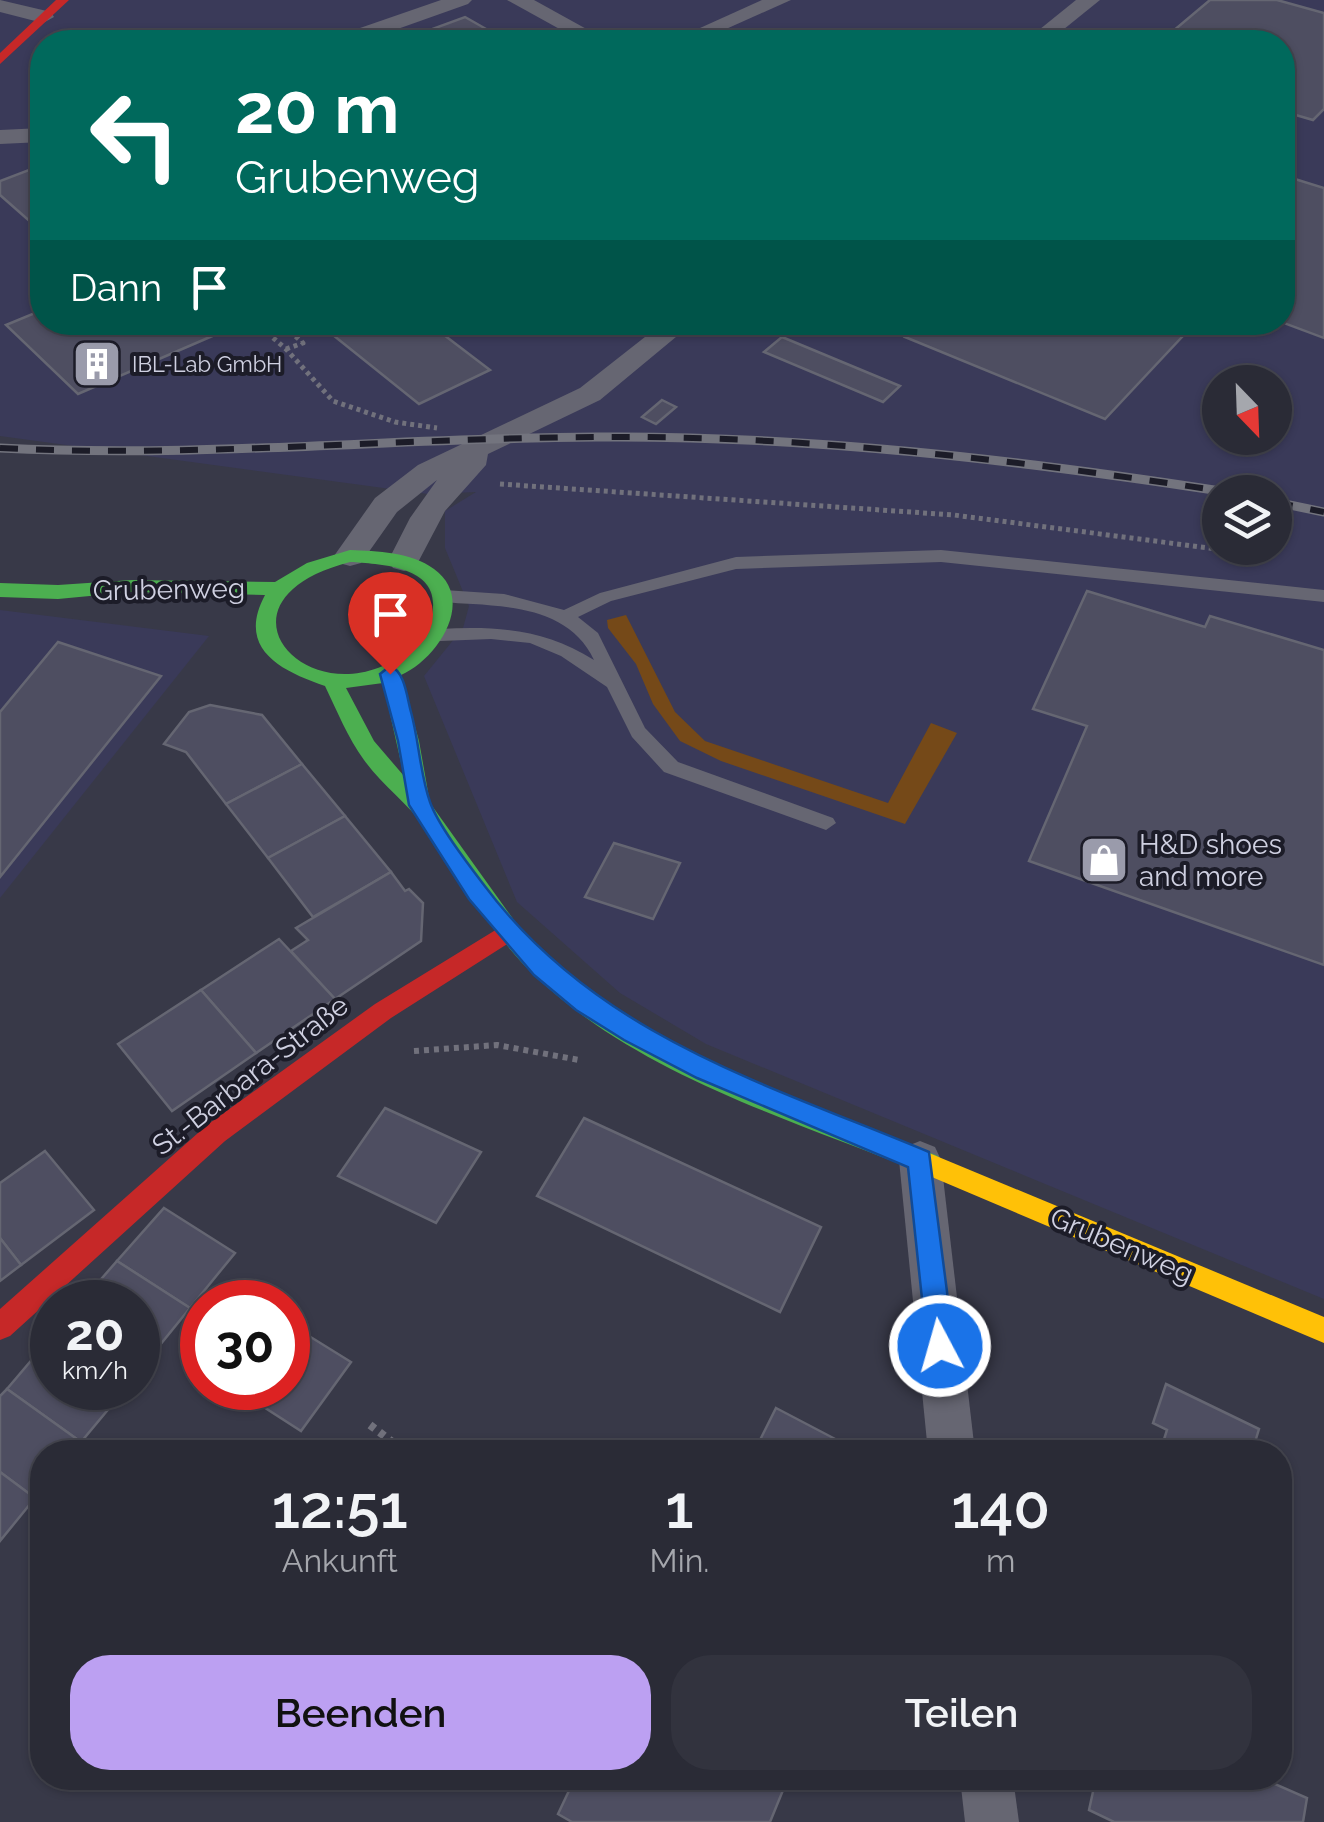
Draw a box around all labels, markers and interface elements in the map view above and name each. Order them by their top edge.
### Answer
text: 20 m [235,67,399,149]
icon: left [70,70,200,200]
text: Grubenweg [235,151,480,204]
icon: arrive [182,260,237,315]
text: Dann [70,265,162,310]
building icon: IBL-Lab GmbH [71,338,123,390]
place label: IBL-Lab GmbH [132,351,282,377]
north arrow [1202,365,1292,455]
map controls [1202,365,1292,565]
button: layers [1202,475,1292,565]
street label: Grubenweg [93,572,245,607]
pin [348,572,433,675]
icon: arrive [363,587,418,642]
place label: H&D shoes and more [1139,828,1282,893]
shop icon: H&D shoes and more [1078,834,1130,886]
street label: St.-Barbara-Straße [146,989,355,1162]
street label: Grubenweg [1045,1201,1198,1290]
speed limit sign: 30 [180,1280,310,1410]
position arrow [888,1294,992,1398]
text: 20 [66,1303,124,1362]
text: km/h [62,1355,128,1385]
text: 12:51 [272,1472,408,1542]
text: 1 [665,1472,694,1542]
text: 140 [951,1472,1050,1542]
text: Ankunft [282,1542,398,1579]
text: Min. [650,1542,709,1579]
text: m [986,1542,1015,1579]
button: Beenden [70,1655,651,1770]
button: Teilen [671,1655,1252,1770]

